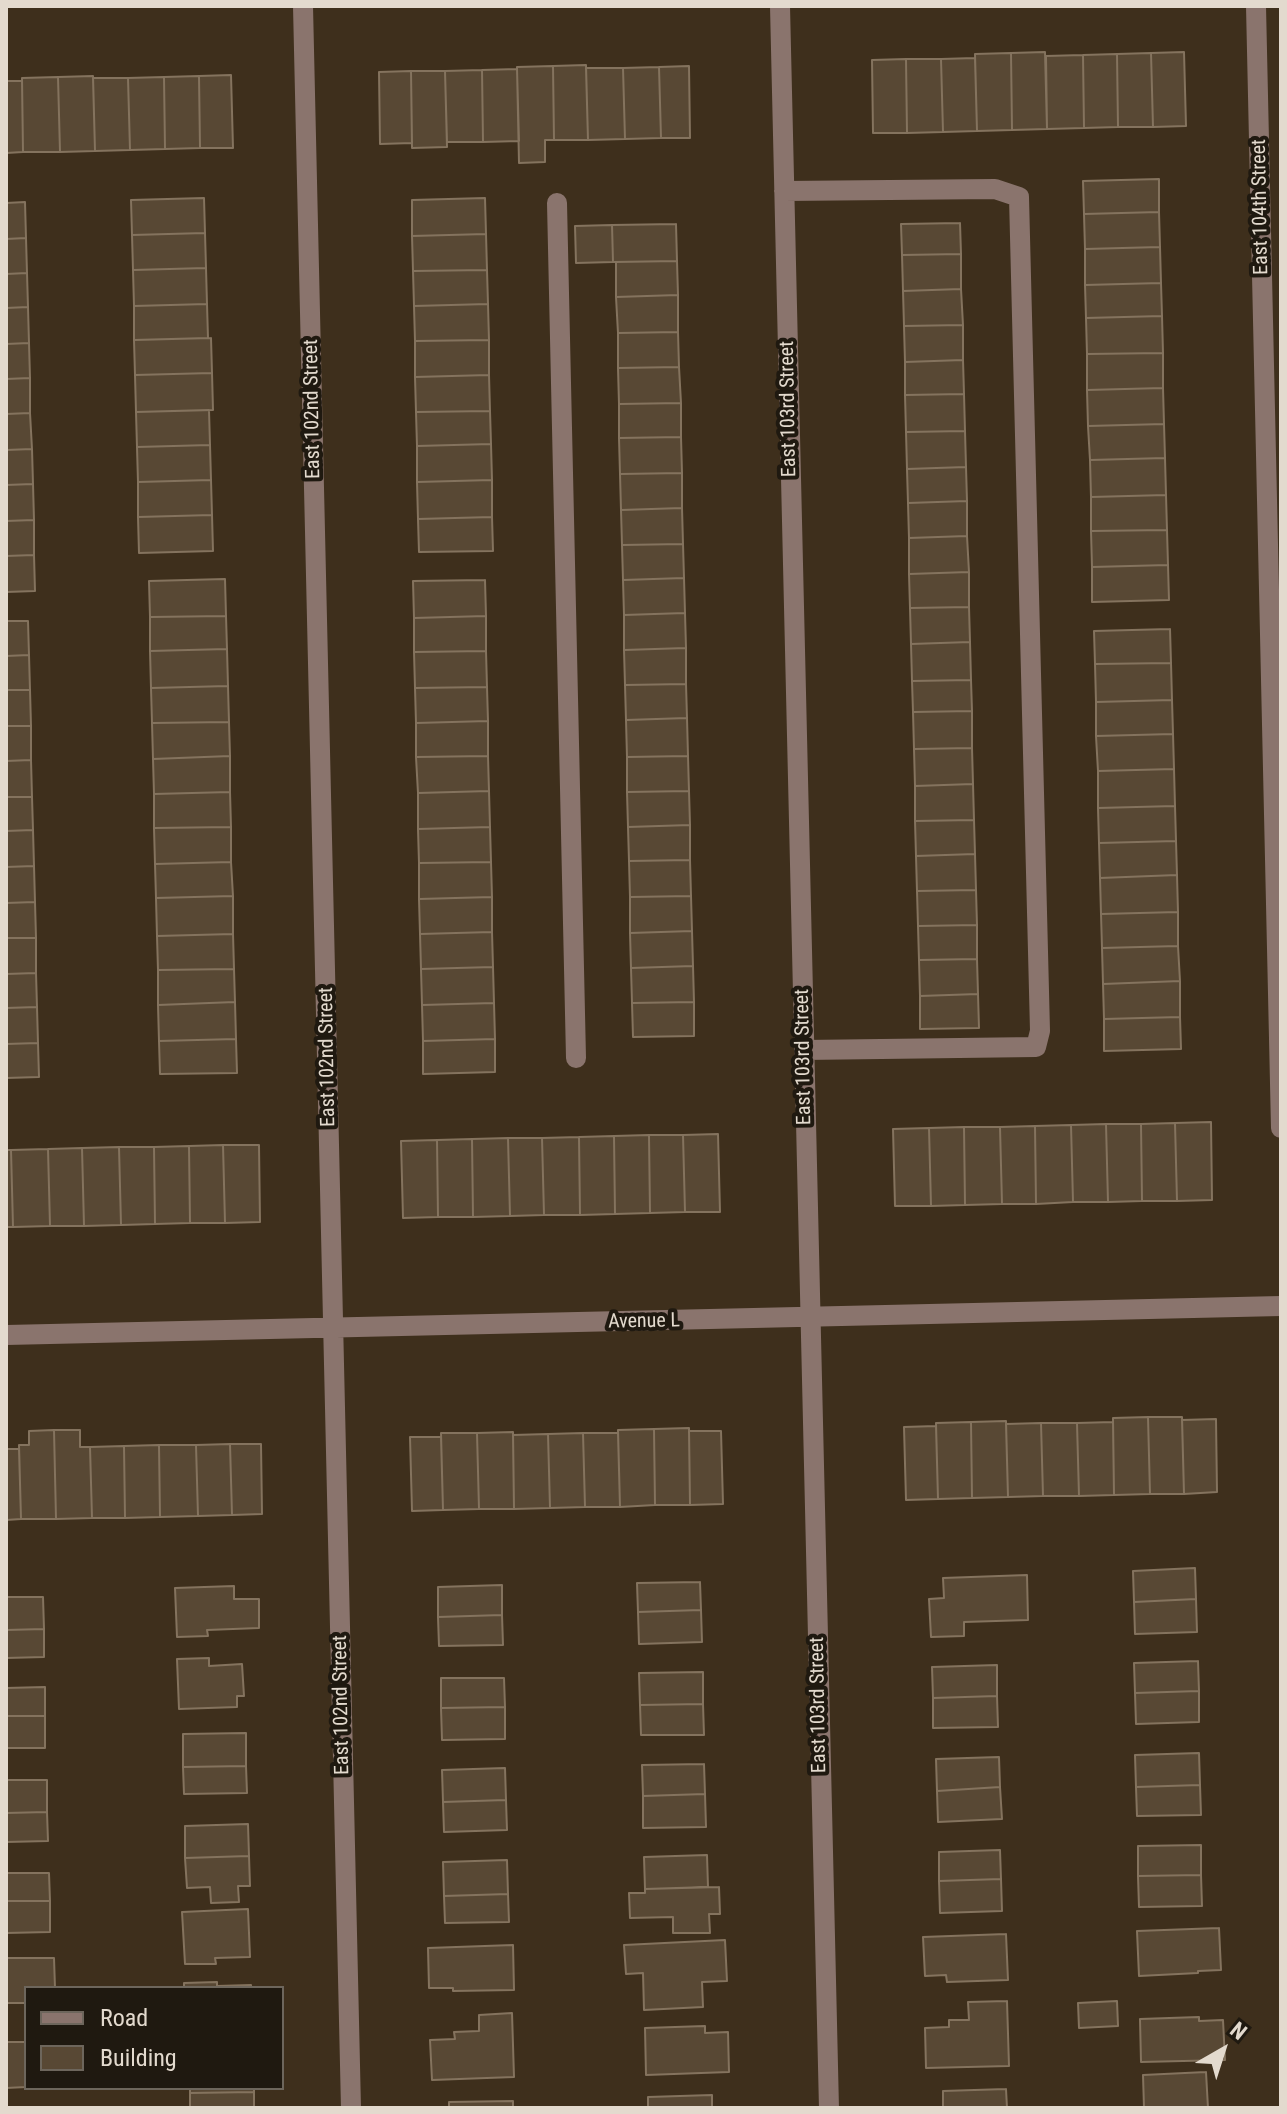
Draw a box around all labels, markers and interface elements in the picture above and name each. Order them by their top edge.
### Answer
street label: East 104th Street [1248,139,1274,275]
street label: East 102nd Street [300,339,326,479]
street label: East 103rd Street [776,341,802,477]
street label: East 102nd Street [315,987,341,1127]
street label: East 103rd Street [791,989,817,1125]
street label: Avenue L [608,1309,680,1335]
street label: East 102nd Street [329,1635,355,1775]
street label: East 103rd Street [806,1637,832,1773]
legend [24,1986,284,2090]
text: Road [100,2004,148,2032]
north arrow [1183,2010,1263,2090]
text: N [1225,2017,1252,2045]
text: Building [100,2044,177,2072]

